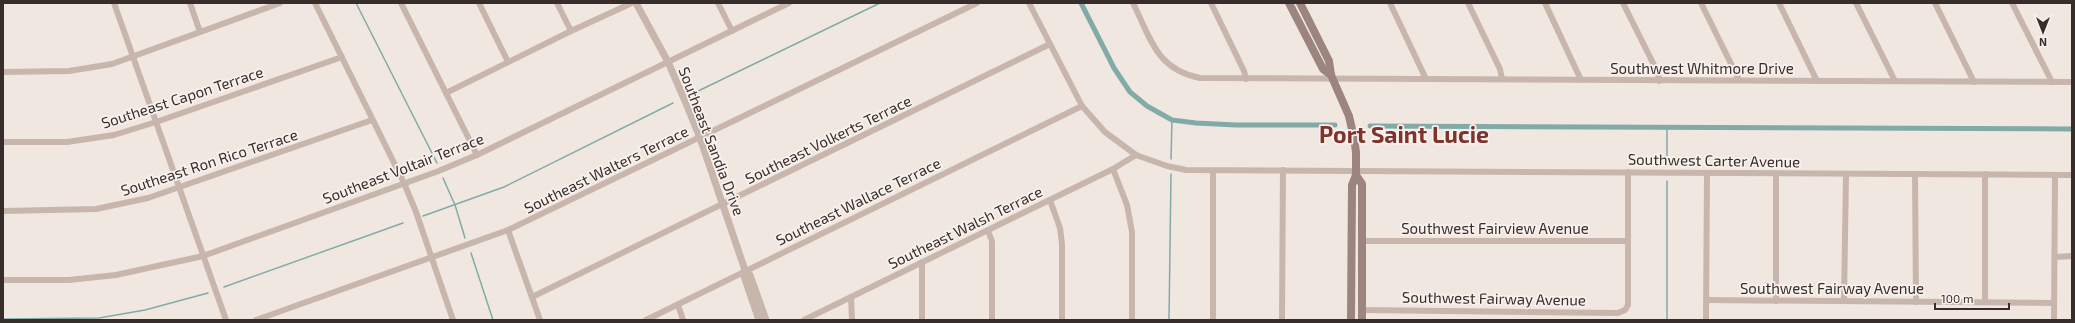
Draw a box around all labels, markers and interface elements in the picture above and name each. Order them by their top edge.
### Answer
north arrow [2023,12,2063,52]
text: N [2039,36,2047,49]
street label: Southwest Whitmore Drive [1610,59,1794,77]
street label: Southeast Capon Terrace [99,62,265,132]
street label: Southeast Sandia Drive [675,64,749,218]
street label: Southeast Volkerts Terrace [742,91,914,187]
district label: Port Saint Lucie [1319,120,1489,148]
street label: Southeast Walters Terrace [521,121,691,217]
street label: Southeast Ron Rico Terrace [118,125,300,199]
street label: Southeast Voltair Terrace [320,129,486,207]
street label: Southwest Carter Avenue [1628,149,1800,171]
street label: Southeast Wallace Terrace [773,153,943,249]
street label: Southeast Walsh Terrace [885,182,1045,272]
street label: Southwest Fairview Avenue [1401,219,1589,237]
street label: Southwest Fairway Avenue [1740,279,1924,297]
scale bar [1935,285,2009,311]
street label: Southwest Fairway Avenue [1402,287,1586,309]
text: 100 m [1941,291,1973,305]

